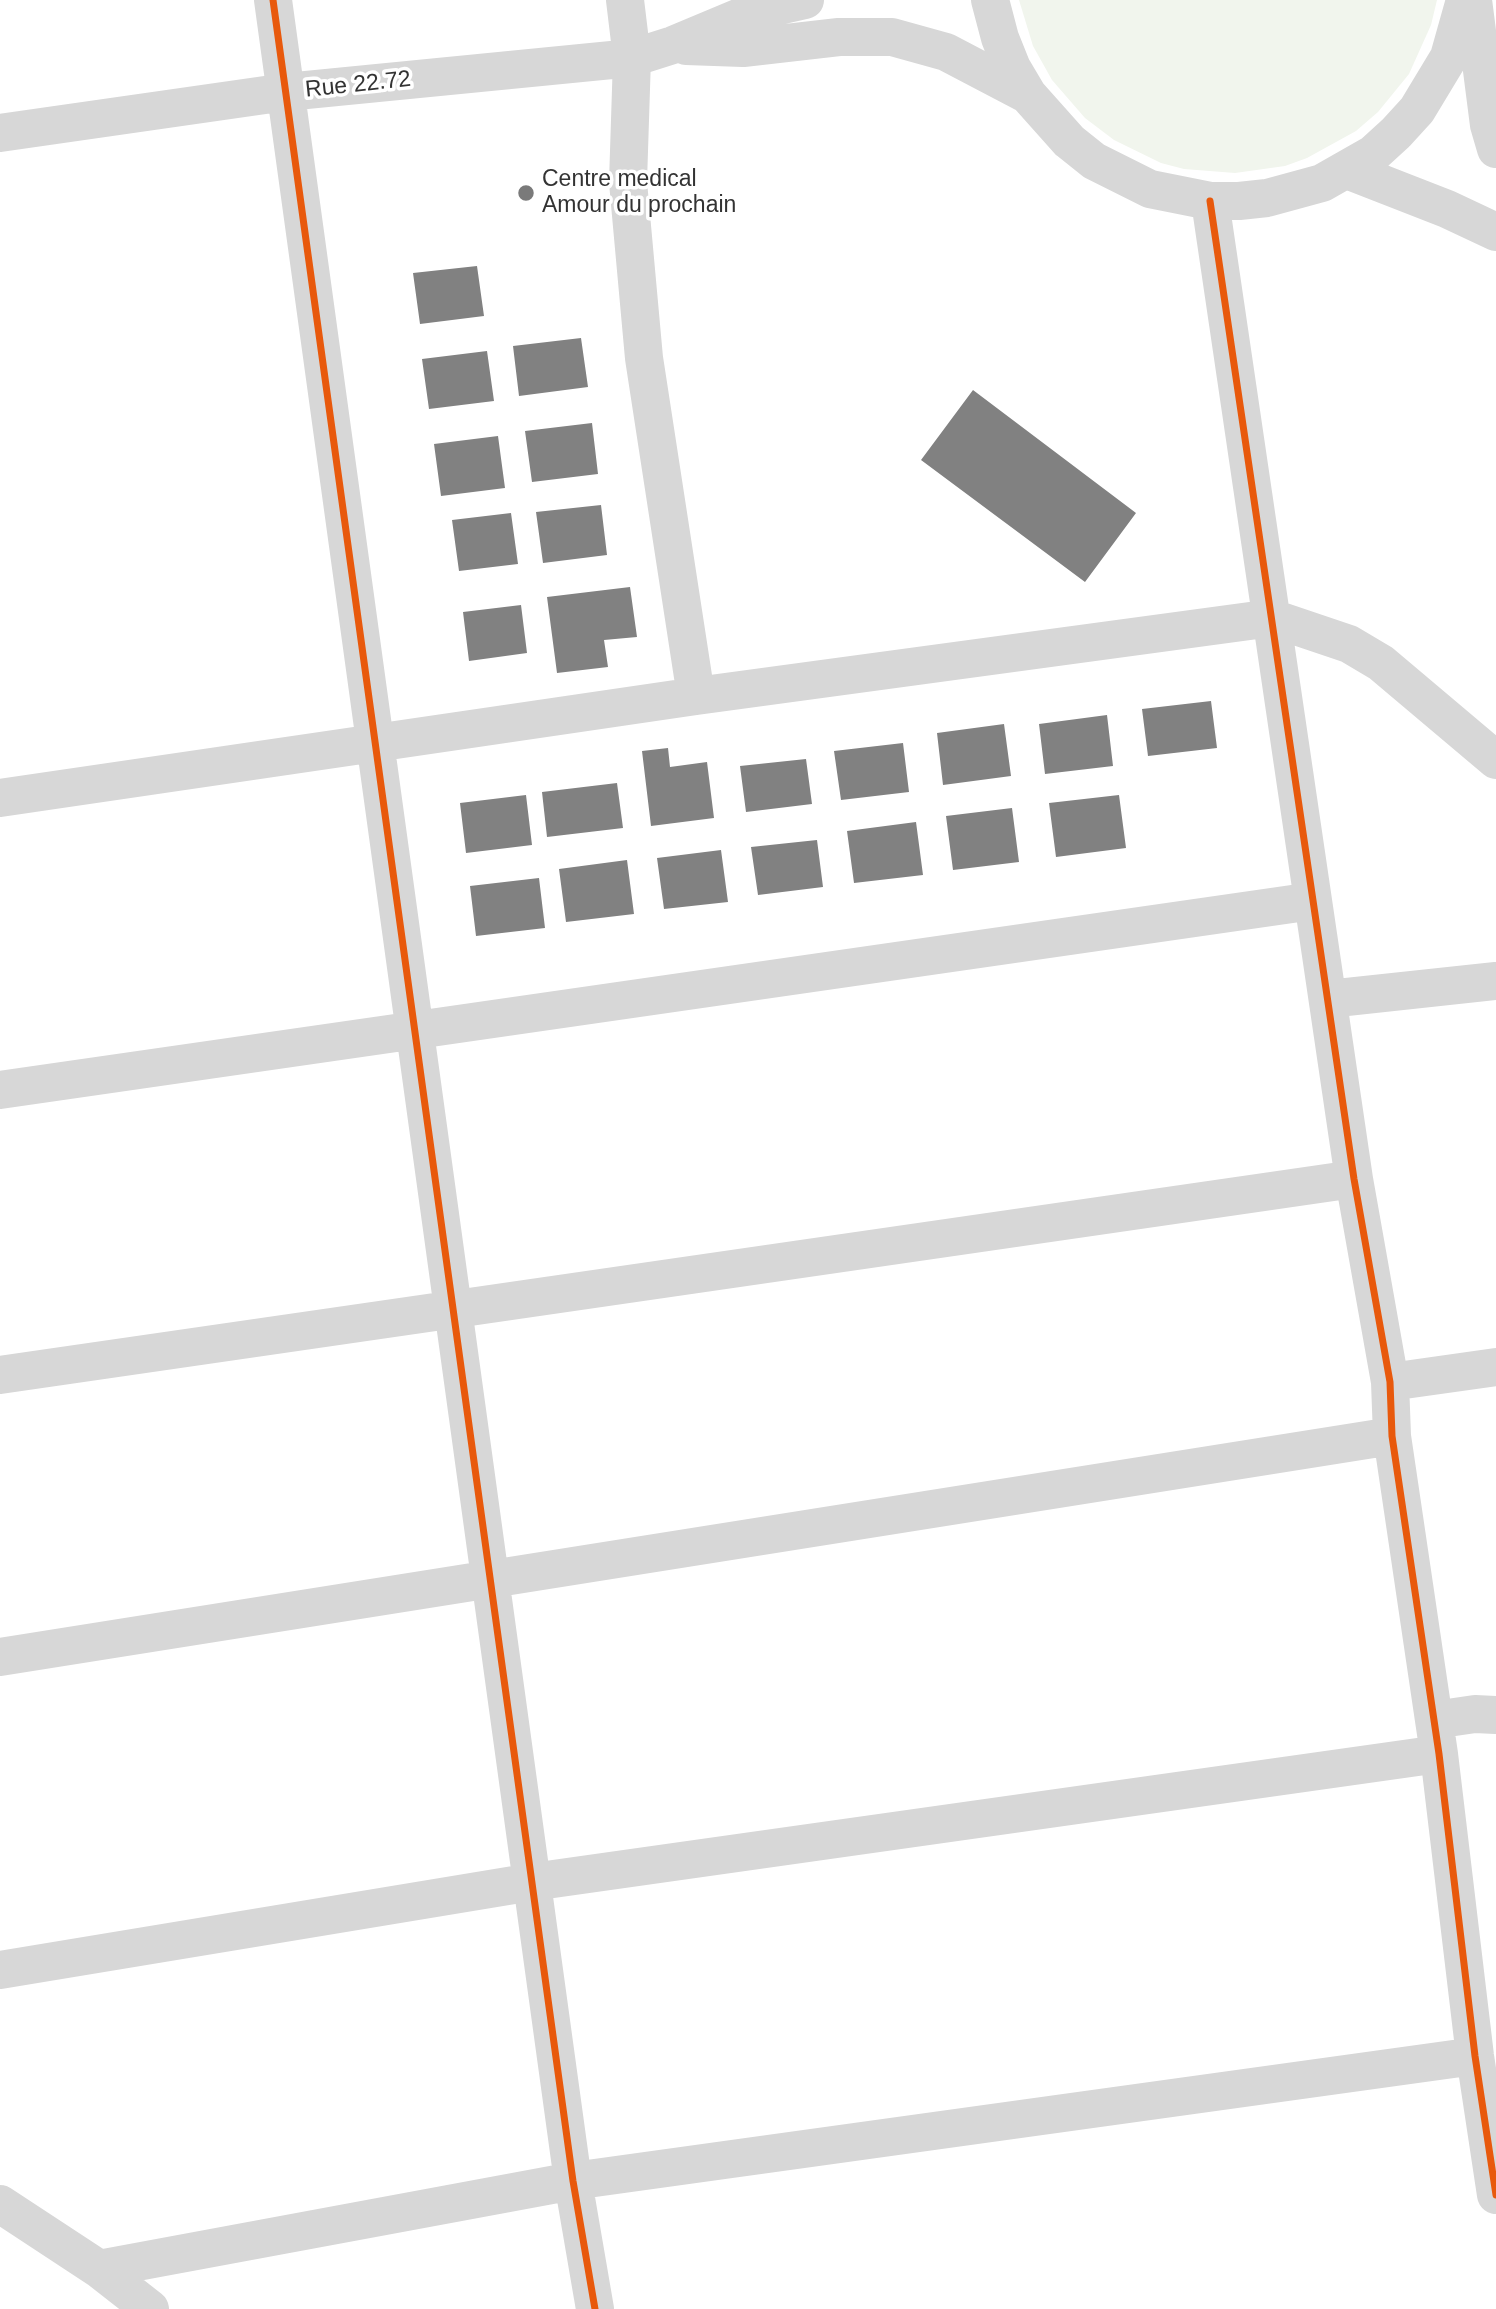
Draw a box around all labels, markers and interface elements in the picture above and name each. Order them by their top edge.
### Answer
street label: Rue 22.72 [304,66,412,104]
place label: Centre medical Amour du prochain [542,166,736,220]
marker: Centre medical Amour du prochain [516,183,536,203]

